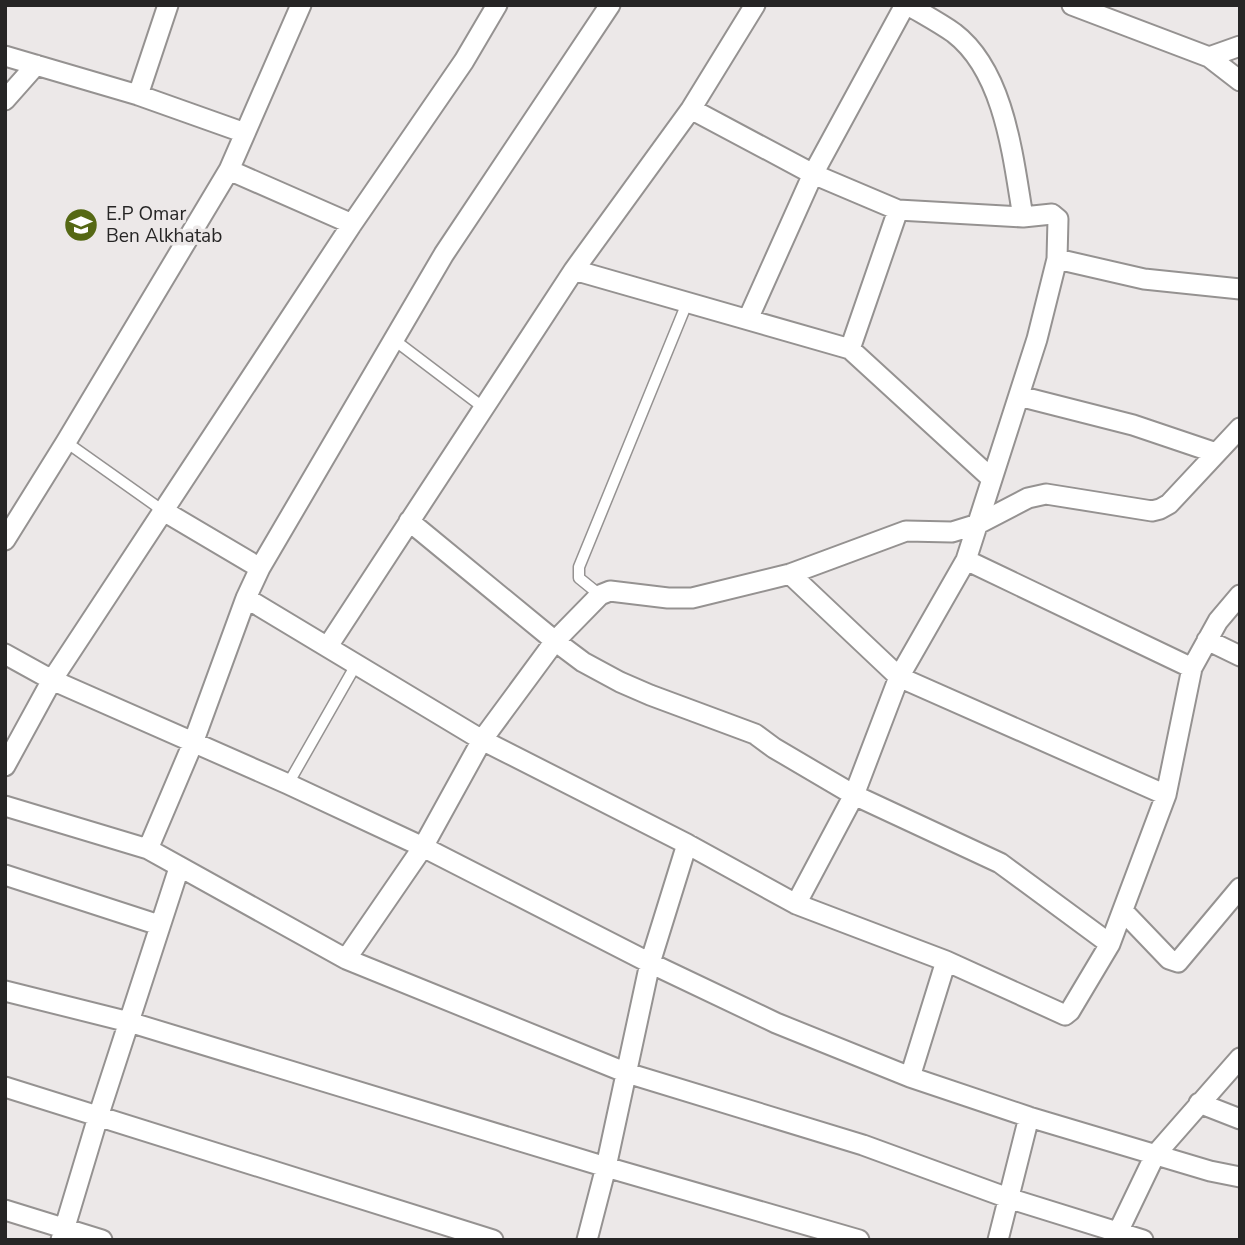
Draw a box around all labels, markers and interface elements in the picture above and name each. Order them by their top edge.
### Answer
place label: E.P Omar Ben Alkhatab [106,201,222,249]
school or university icon: E.P Omar Ben Alkhatab [62,206,100,244]

